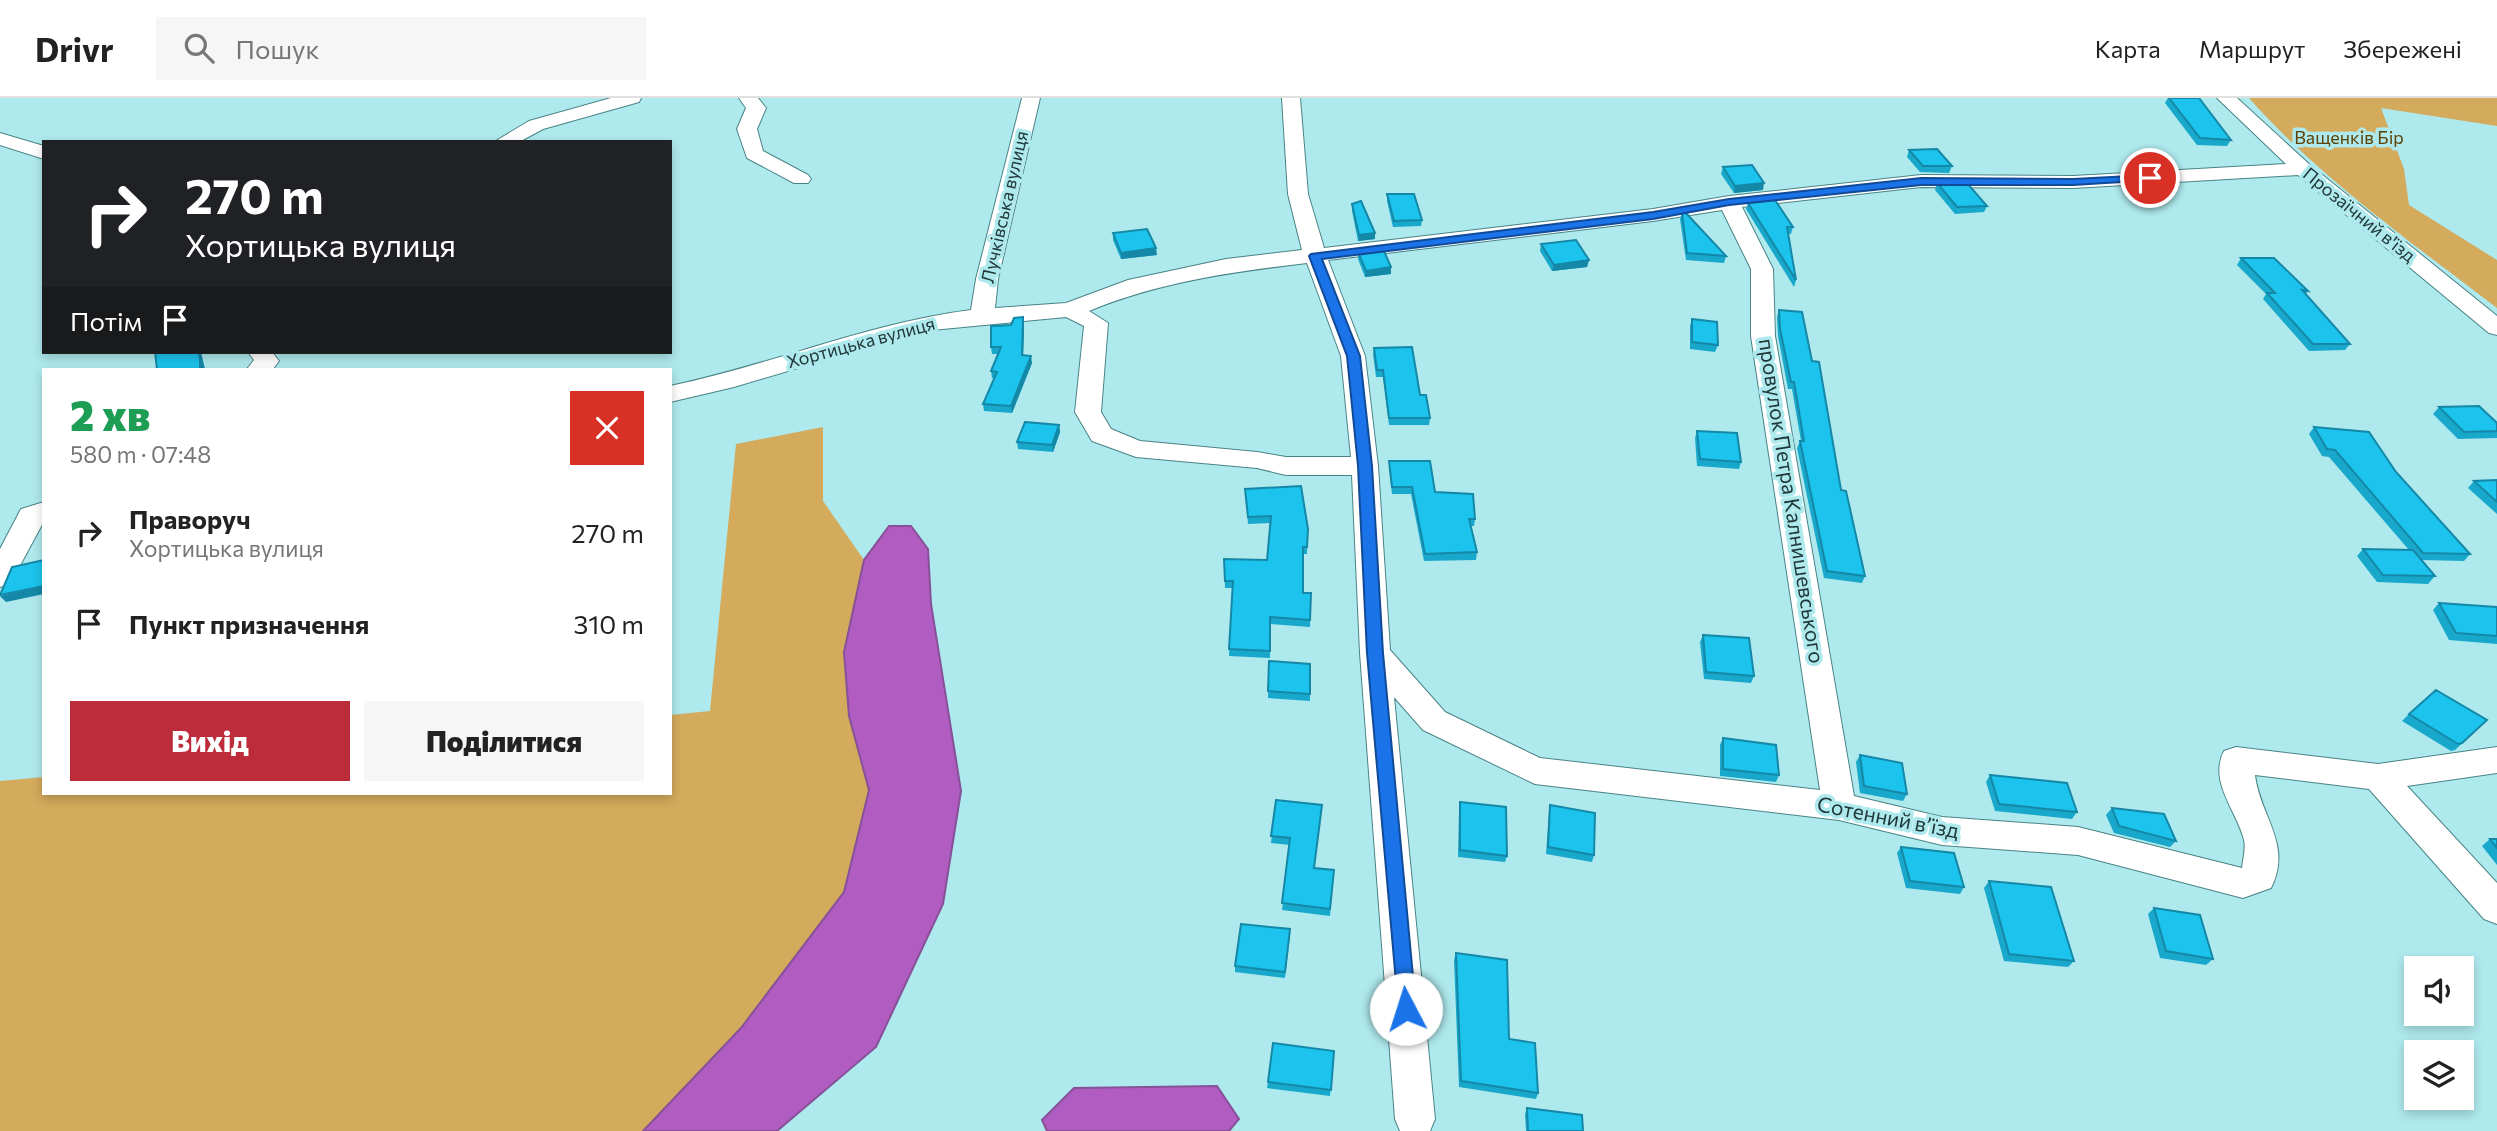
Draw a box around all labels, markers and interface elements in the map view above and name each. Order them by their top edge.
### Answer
search box [156,17,646,80]
text: Drivr [35,28,114,69]
icon: search [180,29,218,67]
text: Пошук [236,33,319,64]
text: Карта [2095,34,2161,63]
text: Маршрут [2199,34,2305,63]
text: Збережені [2343,34,2462,63]
park label: Ващенків Бір [2294,126,2404,148]
street label: Лучківська вулиця [976,128,1032,285]
pin [2120,148,2180,208]
icon: arrive [2131,159,2169,197]
street label: Прозаїчний в'їзд [2299,162,2421,267]
text: 270 m [185,164,324,224]
icon: right [70,168,161,259]
text: Хортицька вулиця [185,224,456,264]
icon: arrive [156,301,194,339]
text: Потім [70,305,142,336]
street label: Хортицька вулиця [784,312,937,372]
street label: провулок Петра Калнишевського [1754,337,1831,665]
text: 2 хв [70,388,150,440]
button: close [570,391,644,465]
text: 580 m · 07:48 [70,440,211,468]
text: Праворуч [129,503,251,534]
icon: right [70,514,108,552]
text: 270 m [571,517,644,548]
text: Хортицька вулиця [129,534,324,562]
icon: arrive [70,605,108,643]
text: Пункт призначення [129,608,369,639]
text: 310 m [573,608,644,639]
button: Вихід [70,701,350,781]
button: Поділитися [364,701,644,781]
street label: Сотенний в’їзд [1815,791,1961,843]
map controls [2404,956,2474,1110]
button: sound [2404,956,2474,1026]
position arrow [1369,972,1443,1046]
button: layers [2404,1040,2474,1110]

